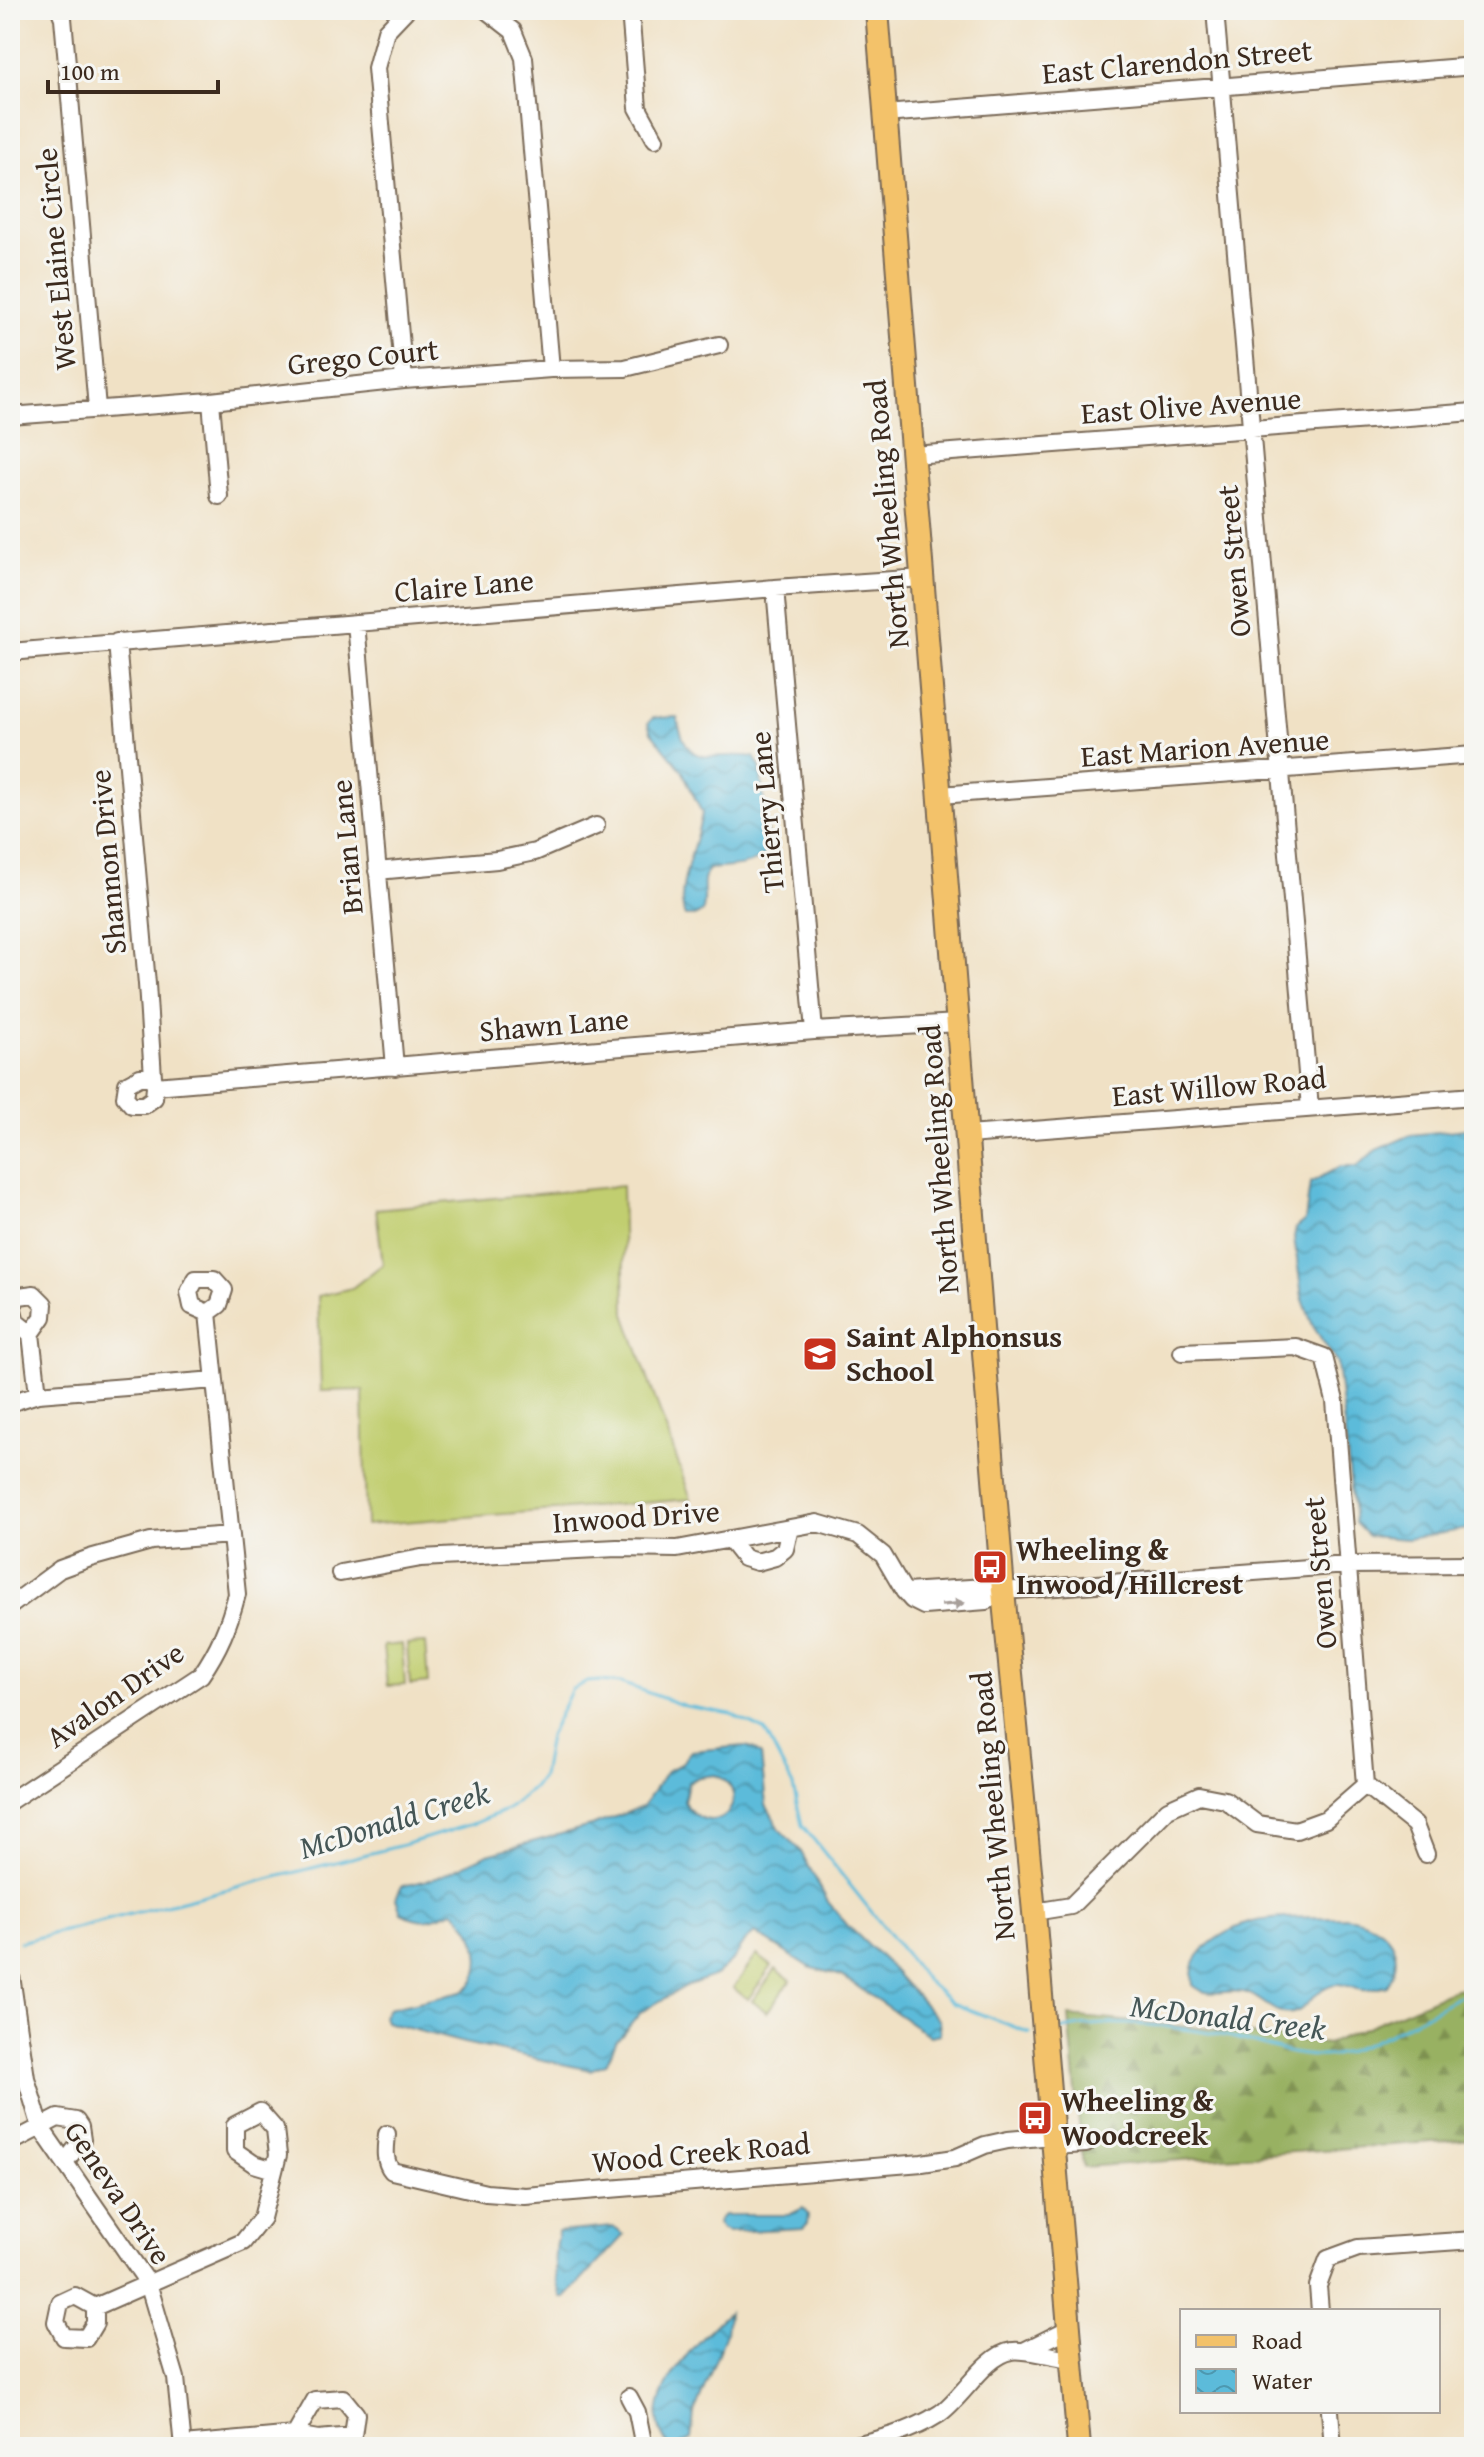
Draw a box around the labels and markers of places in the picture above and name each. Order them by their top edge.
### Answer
place label: Saint Alphonsus School [846,1314,1062,1392]
school or university icon: Saint Alphonsus School [801,1335,839,1373]
place label: Wheeling & Inwood/Hillcrest [1016,1527,1244,1605]
bus stop icon: Wheeling & Inwood/Hillcrest [971,1548,1009,1586]
place label: Wheeling & Woodcreek [1061,2078,1214,2156]
bus stop icon: Wheeling & Woodcreek [1016,2099,1054,2137]

